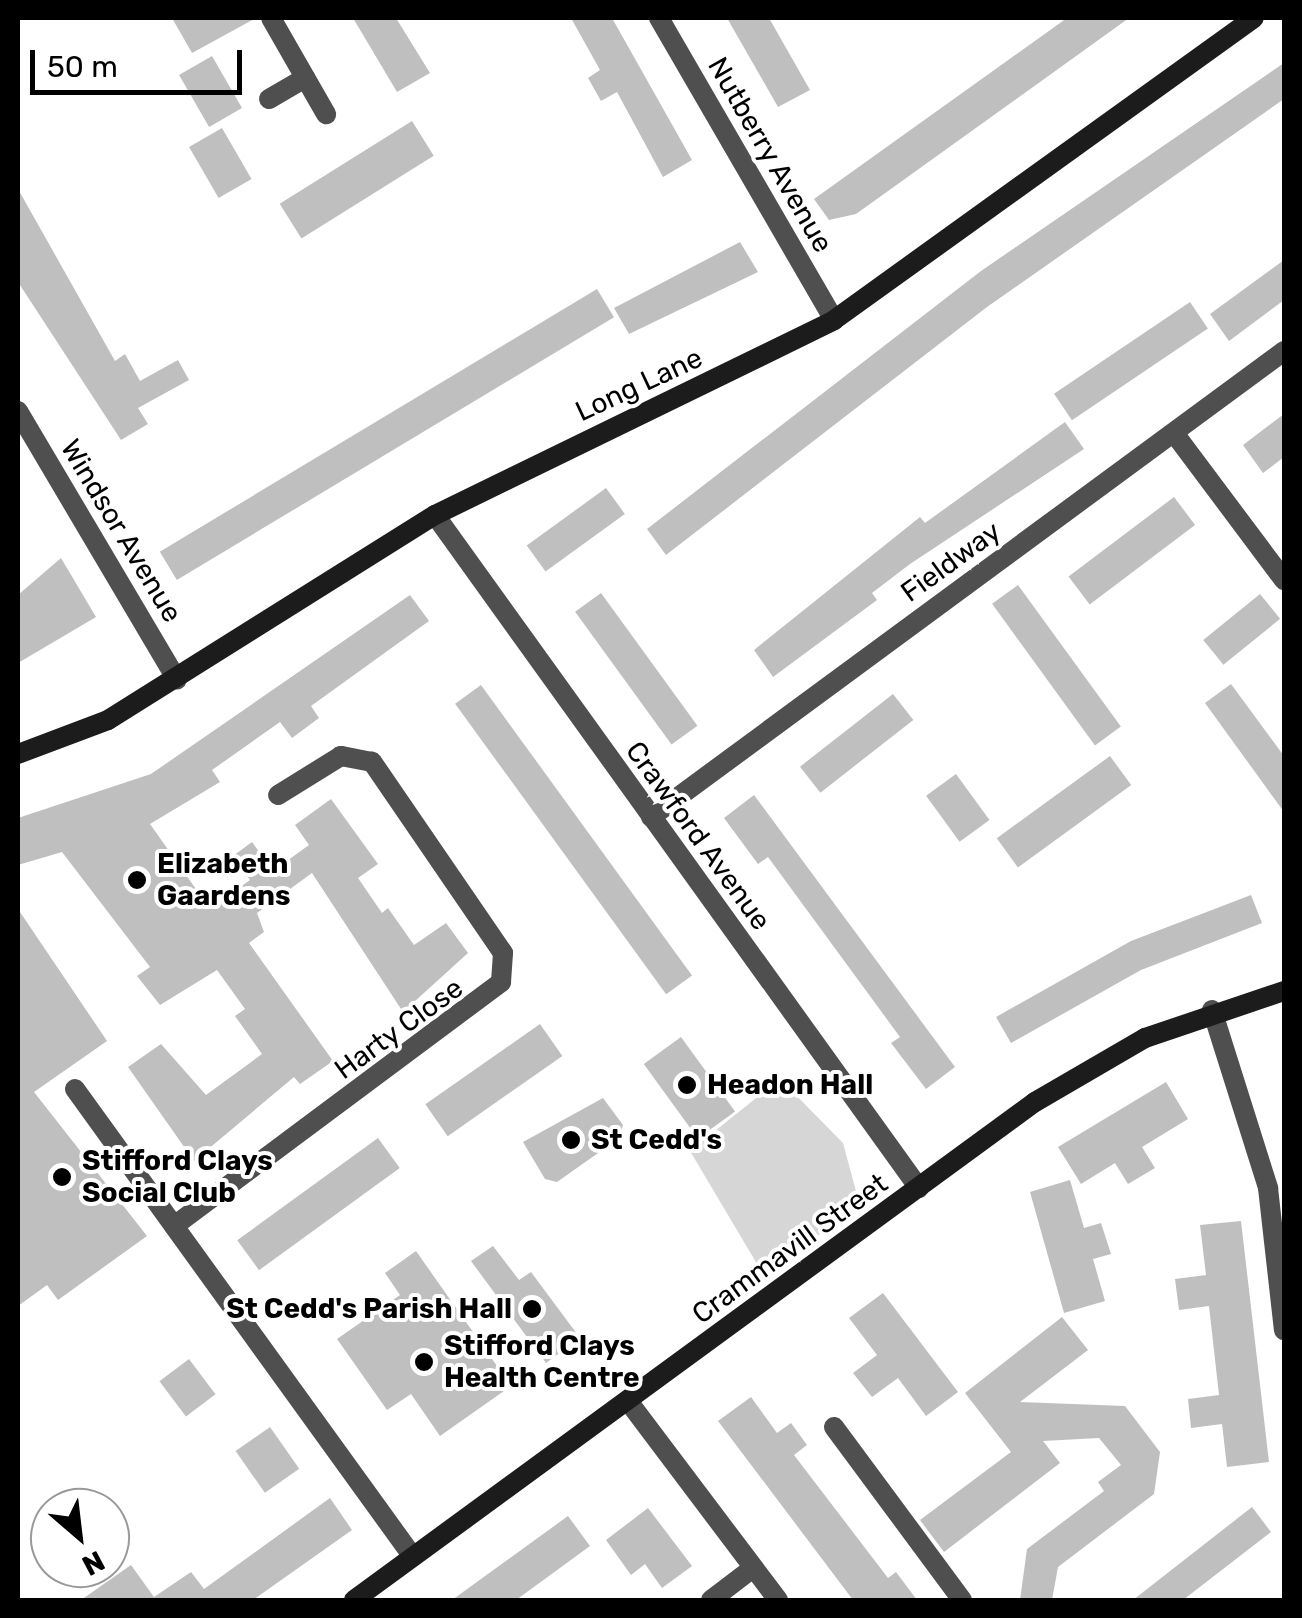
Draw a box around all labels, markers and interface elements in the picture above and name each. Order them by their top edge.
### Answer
scale bar [35,30,248,92]
text: 50 m [47,49,118,85]
street label: Nutberry Avenue [700,51,840,259]
street label: Long Lane [570,341,708,429]
street label: Windsor Avenue [53,433,189,629]
street label: Fieldway [895,515,1007,609]
street label: Crawford Avenue [618,735,778,937]
place label: Elizabeth Gaardens [157,847,291,913]
marker: Elizabeth Gaardens [126,869,148,891]
street label: Harty Close [328,971,470,1087]
place label: Headon Hall [707,1068,873,1102]
marker: Headon Hall [676,1074,698,1096]
place label: St Cedd's [591,1123,722,1157]
marker: St Cedd's [560,1129,582,1151]
place label: Stifford Clays Social Club [82,1144,273,1210]
marker: Stifford Clays Social Club [51,1166,73,1188]
street label: Crammavill Street [686,1167,894,1331]
place label: St Cedd's Parish Hall [226,1292,512,1326]
marker: St Cedd's Parish Hall [521,1298,543,1320]
place label: Stifford Clays Health Centre [444,1329,640,1395]
marker: Stifford Clays Health Centre [413,1351,435,1373]
north arrow [30,1488,130,1588]
text: N [77,1544,110,1582]

